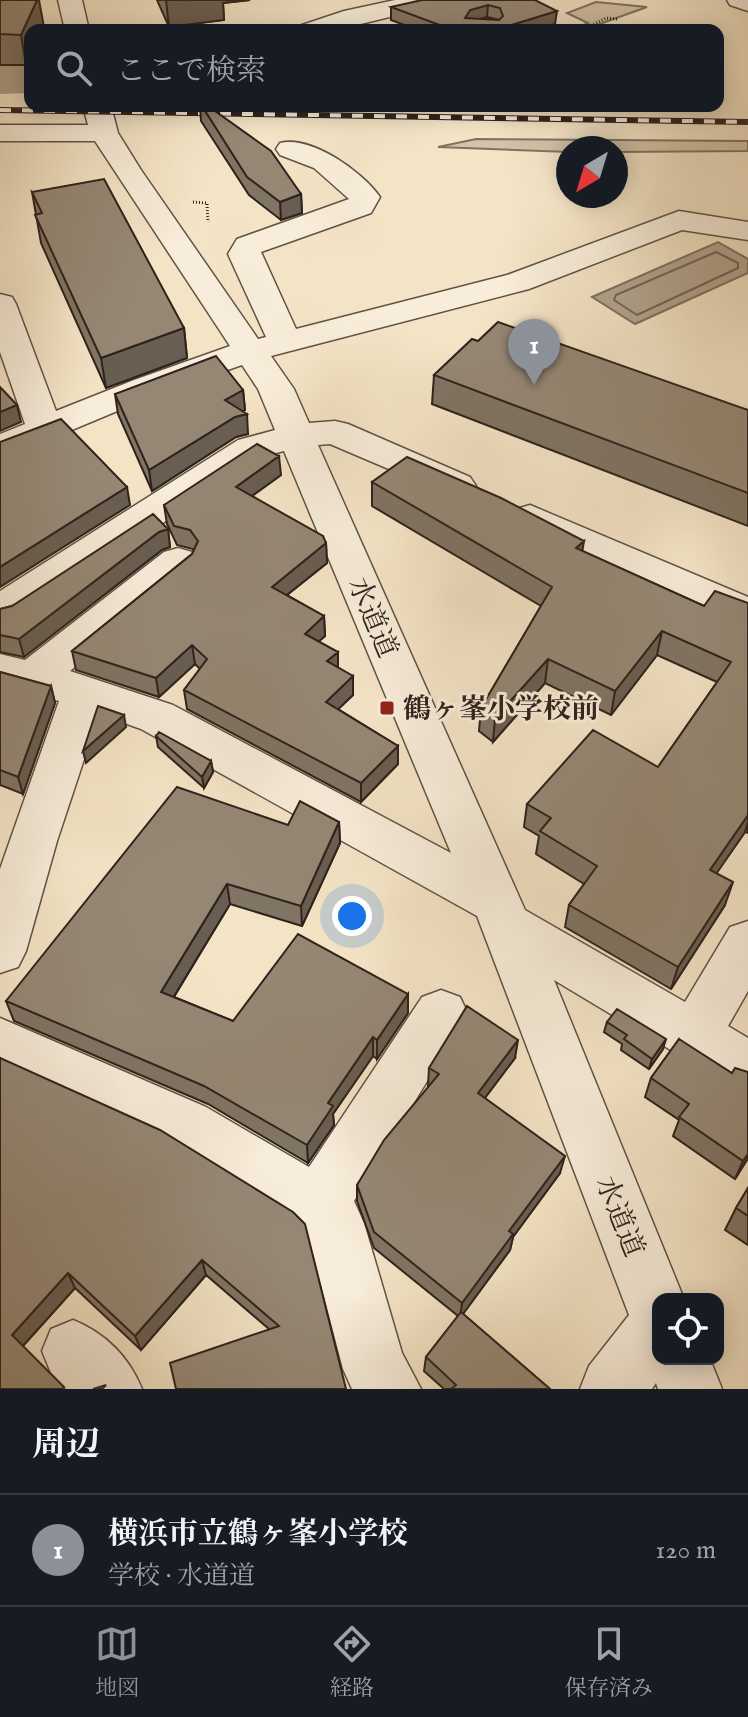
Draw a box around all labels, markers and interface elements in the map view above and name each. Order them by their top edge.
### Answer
search box [24,24,724,112]
icon: search [52,46,96,90]
text: ここで検索 [116,53,266,91]
north arrow [556,136,628,208]
pin: 1 [508,319,560,385]
street label: 水道道 [339,572,404,663]
place label: 鶴ヶ峯小学校前 [403,693,599,728]
marker: 鶴ヶ峯小学校前 [378,699,396,717]
your location [332,896,372,936]
street label: 水道道 [587,1171,651,1262]
map controls [652,1293,724,1365]
button: locate [652,1293,724,1365]
text: 周辺 [32,1424,100,1467]
text: 横浜市立鶴ヶ峯小学校 [108,1516,408,1554]
text: 1 [53,1534,63,1567]
text: 120 m [656,1534,716,1567]
text: 学校 · 水道道 [108,1560,255,1593]
tab: 地図 [95,1622,139,1703]
tab: 経路 [330,1622,374,1703]
tab: 保存済み [565,1622,653,1703]

